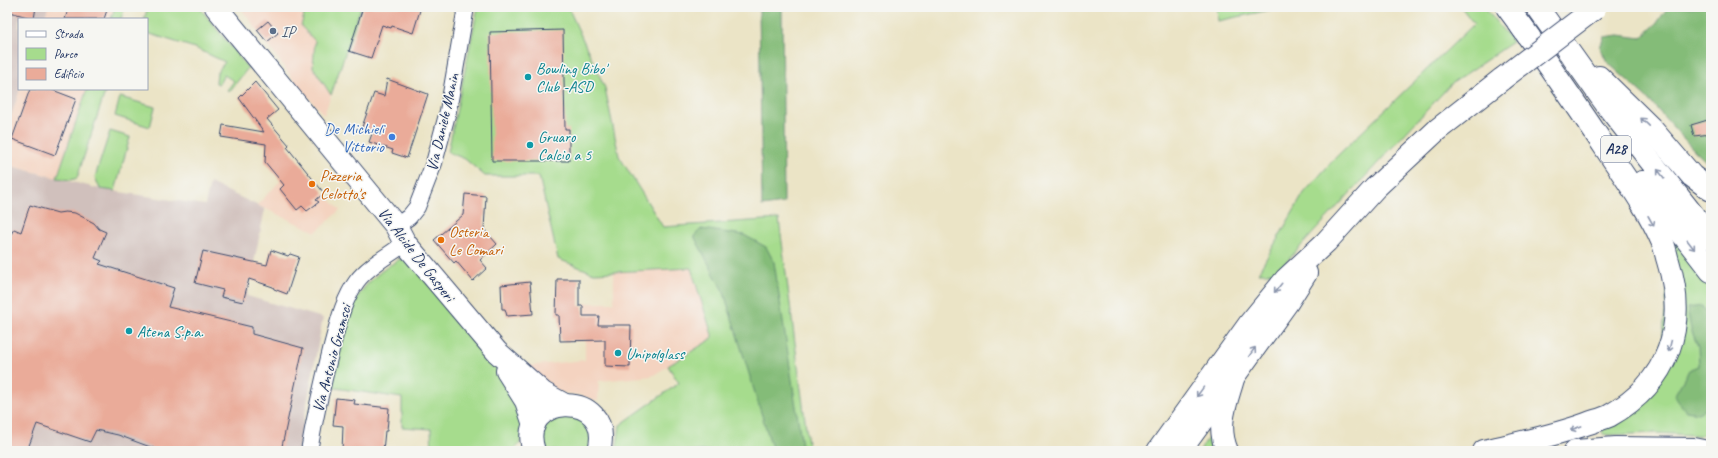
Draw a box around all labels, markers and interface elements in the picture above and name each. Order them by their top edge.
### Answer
legend [18,18,148,90]
place label: IP [281,22,297,42]
text: Strada [54,26,84,42]
marker: IP [268,26,278,36]
text: Parco [54,46,79,62]
place label: Bowling Bibo' Club -ASD [536,59,609,97]
text: Edificio [54,66,84,82]
street label: Via Daniele Manin [422,70,464,173]
marker: Bowling Bibo' Club -ASD [523,72,533,82]
one-way arrow [1640,117,1650,127]
place label: De Michieli Vittorio [324,119,386,157]
place label: Gruaro Calcio a 5 [538,127,592,165]
marker: De Michieli Vittorio [387,132,397,142]
road number: A28 [1601,136,1631,162]
marker: Gruaro Calcio a 5 [525,140,535,150]
place label: Pizzeria Celotto's [320,166,366,204]
one-way arrow [1657,169,1665,180]
marker: Pizzeria Celotto's [307,179,317,189]
street label: Via Alcide De Gasperi [373,203,460,307]
one-way arrow [1648,215,1656,227]
place label: Osteria Le Comari [449,222,505,260]
marker: Osteria Le Comari [436,235,446,245]
one-way arrow [1686,239,1695,250]
one-way arrow [1274,283,1282,294]
street label: Via Antonio Gramsci [308,300,356,414]
place label: Atena S.p.a. [137,322,204,342]
marker: Atena S.p.a. [124,326,134,336]
one-way arrow [1666,339,1673,352]
place label: Unipolglass [626,344,686,364]
one-way arrow [1248,346,1256,357]
marker: Unipolglass [613,348,623,358]
one-way arrow [1196,387,1204,398]
one-way arrow [1571,424,1583,432]

